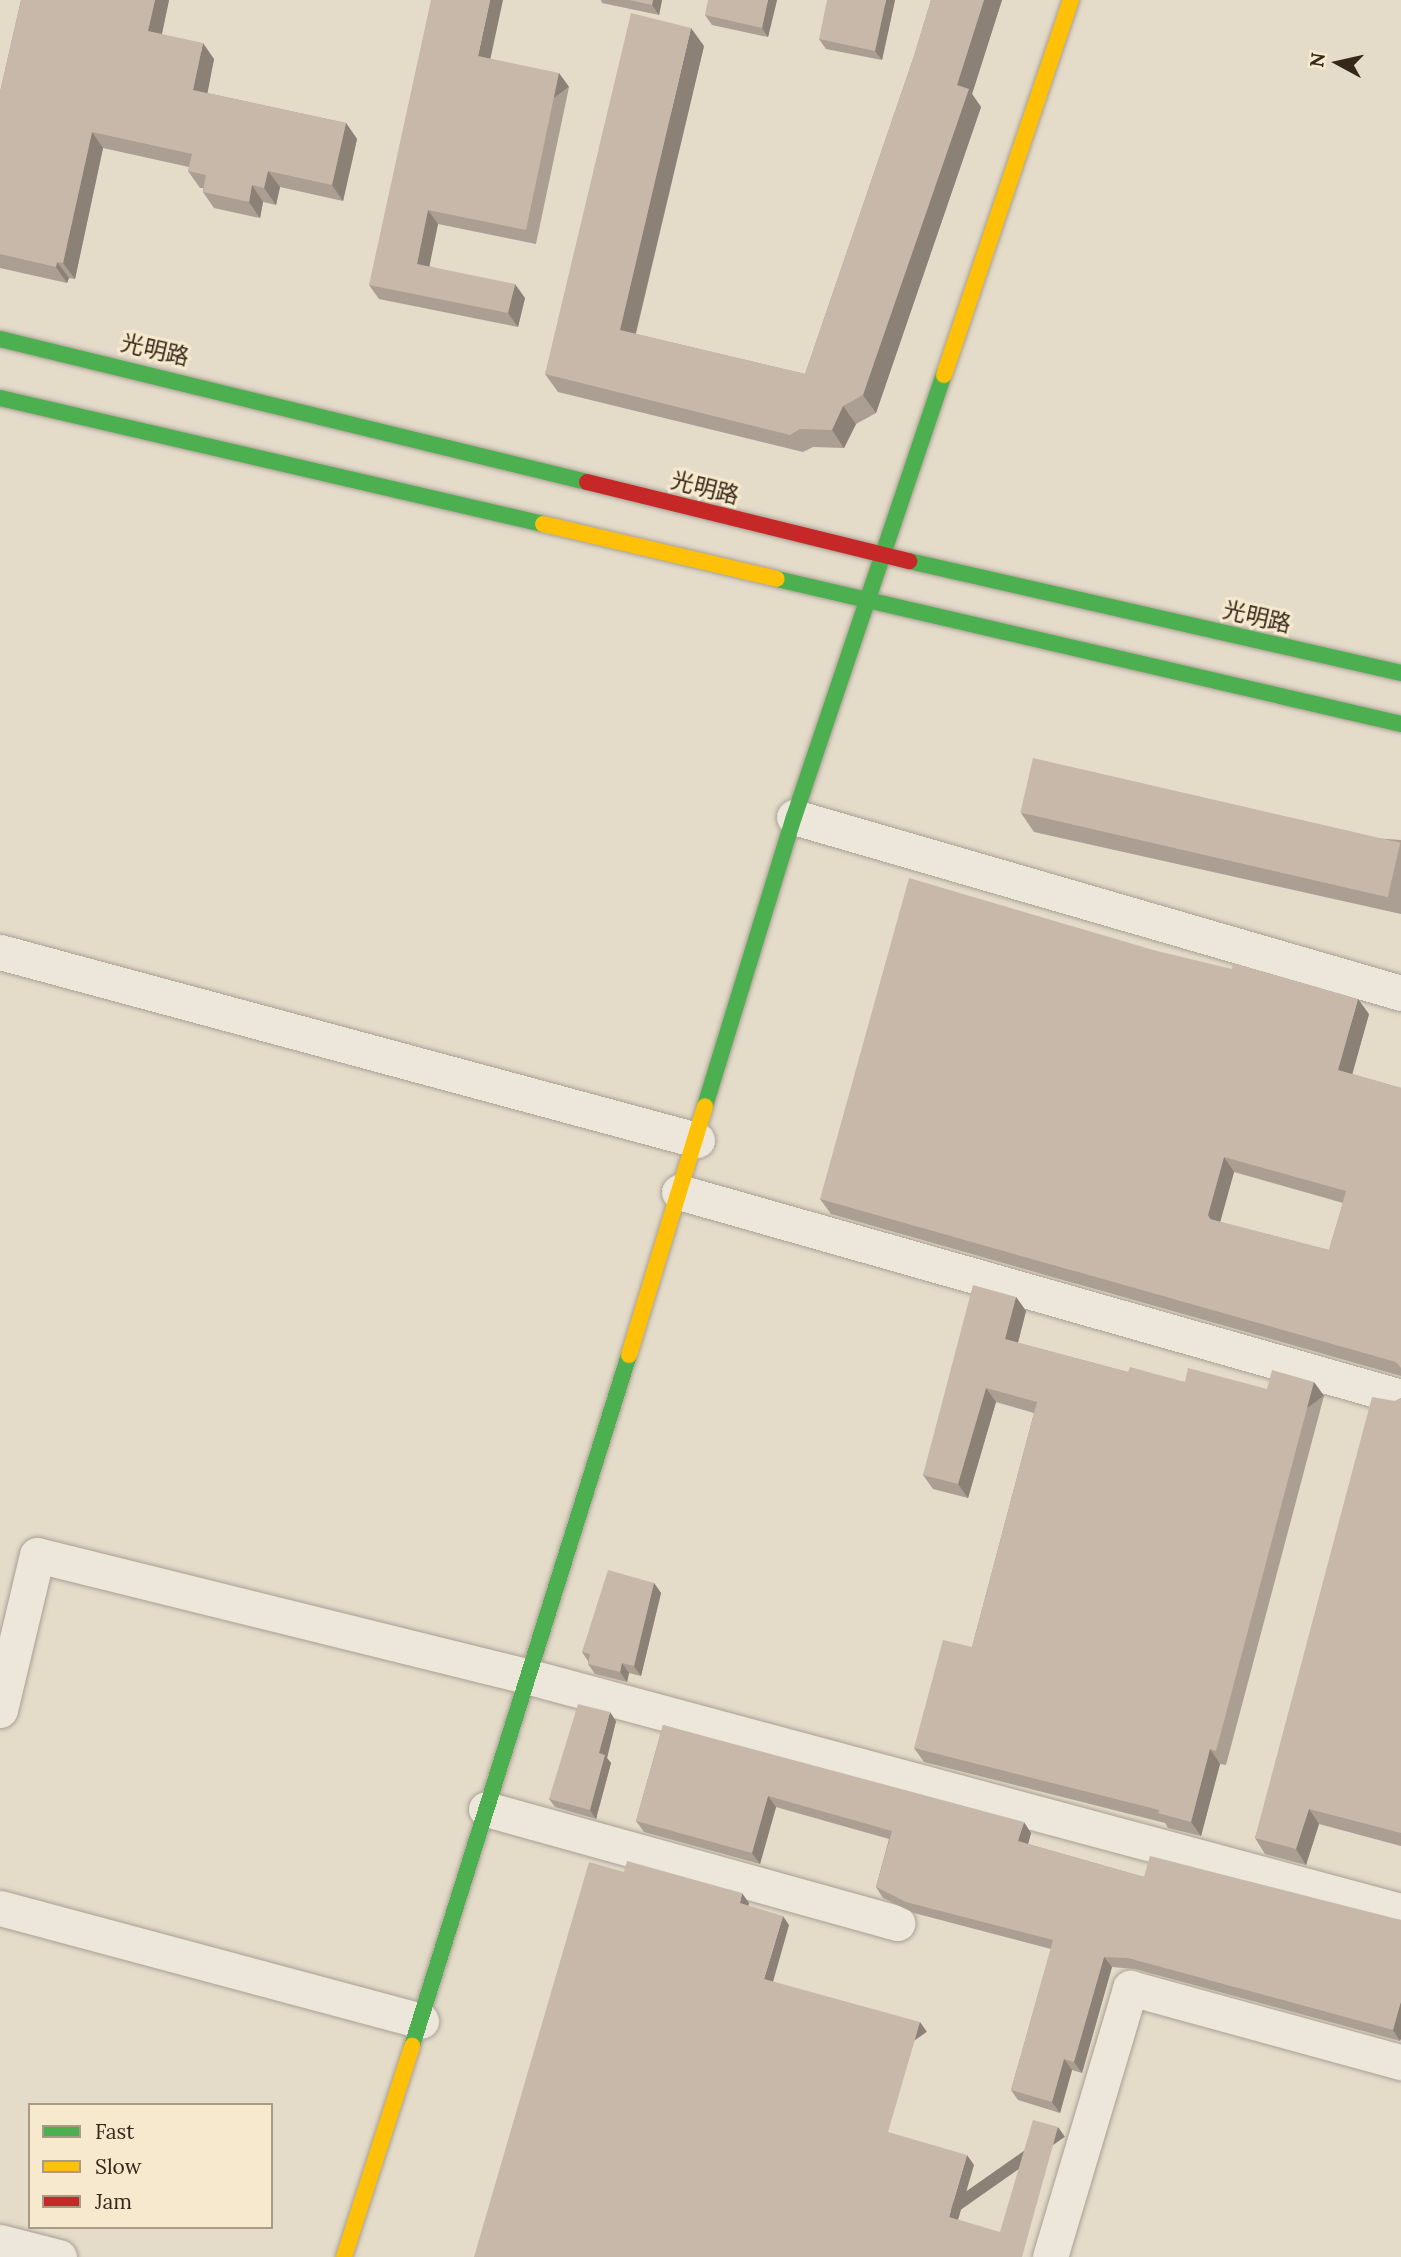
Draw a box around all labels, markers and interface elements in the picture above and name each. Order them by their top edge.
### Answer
north arrow [1303,28,1373,98]
text: N [1304,51,1330,69]
street label: 光明路 [118,329,192,371]
street label: 光明路 [668,466,742,510]
street label: 光明路 [1220,596,1294,638]
legend [28,2103,273,2229]
text: Fast [95,2118,134,2145]
text: Slow [95,2153,142,2180]
text: Jam [95,2188,132,2215]

